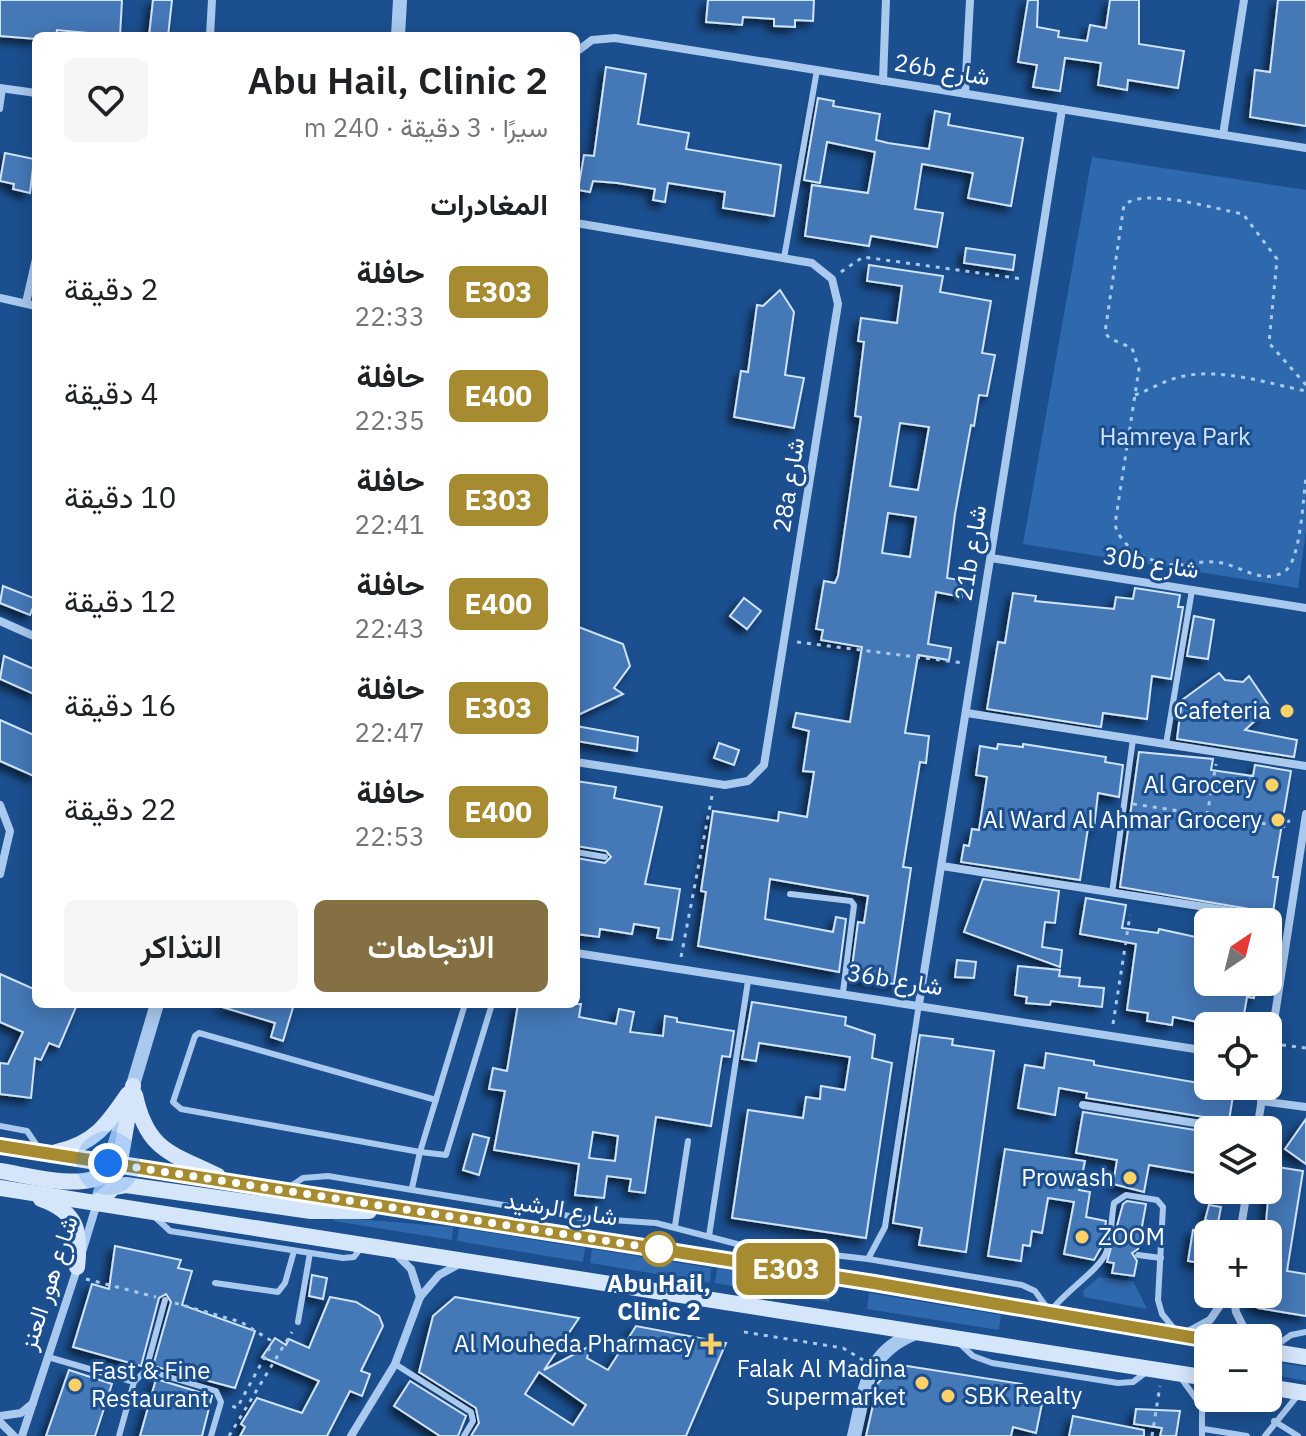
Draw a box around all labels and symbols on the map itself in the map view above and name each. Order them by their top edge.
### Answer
street label: 26b شارع [892,46,992,93]
park label: Hamreya Park [1099,420,1251,452]
street label: 28a شارع [765,435,812,535]
street label: 21b شارع [947,503,994,603]
street label: 30b شارع [1101,539,1201,586]
place label: Cafeteria [1173,694,1271,726]
marker: Cafeteria [1278,702,1296,720]
place label: Al Grocery [1143,768,1256,800]
marker: Al Grocery [1263,776,1281,794]
place label: Al Ward Al Ahmar Grocery [982,803,1262,835]
marker: Al Ward Al Ahmar Grocery [1269,811,1287,829]
north arrow [1194,908,1282,996]
street label: 36b شارع [845,956,945,1003]
your location [88,1143,128,1183]
place label: Prowash [1021,1161,1114,1193]
marker: Prowash [1121,1169,1139,1187]
street label: شارع الرشيد [502,1183,620,1234]
street label: شارع هور العنز [11,1212,86,1355]
place label: ZOOM [1098,1220,1165,1252]
marker: ZOOM [1073,1228,1091,1246]
marker: Abu Hail, Clinic 2 [642,1232,676,1266]
line badge: E303 [730,1243,842,1295]
place label: Abu Hail, Clinic 2 [607,1267,711,1327]
place label: Al Mouheda Pharmacy [454,1327,695,1359]
marker: Al Mouheda Pharmacy [702,1335,720,1353]
place label: Falak Al Madina Supermarket [737,1352,906,1412]
place label: Fast & Fine Restaurant [91,1354,210,1414]
marker: Falak Al Madina Supermarket [913,1374,931,1392]
marker: Fast & Fine Restaurant [66,1376,84,1394]
place label: SBK Realty [964,1379,1082,1411]
marker: SBK Realty [939,1387,957,1405]

